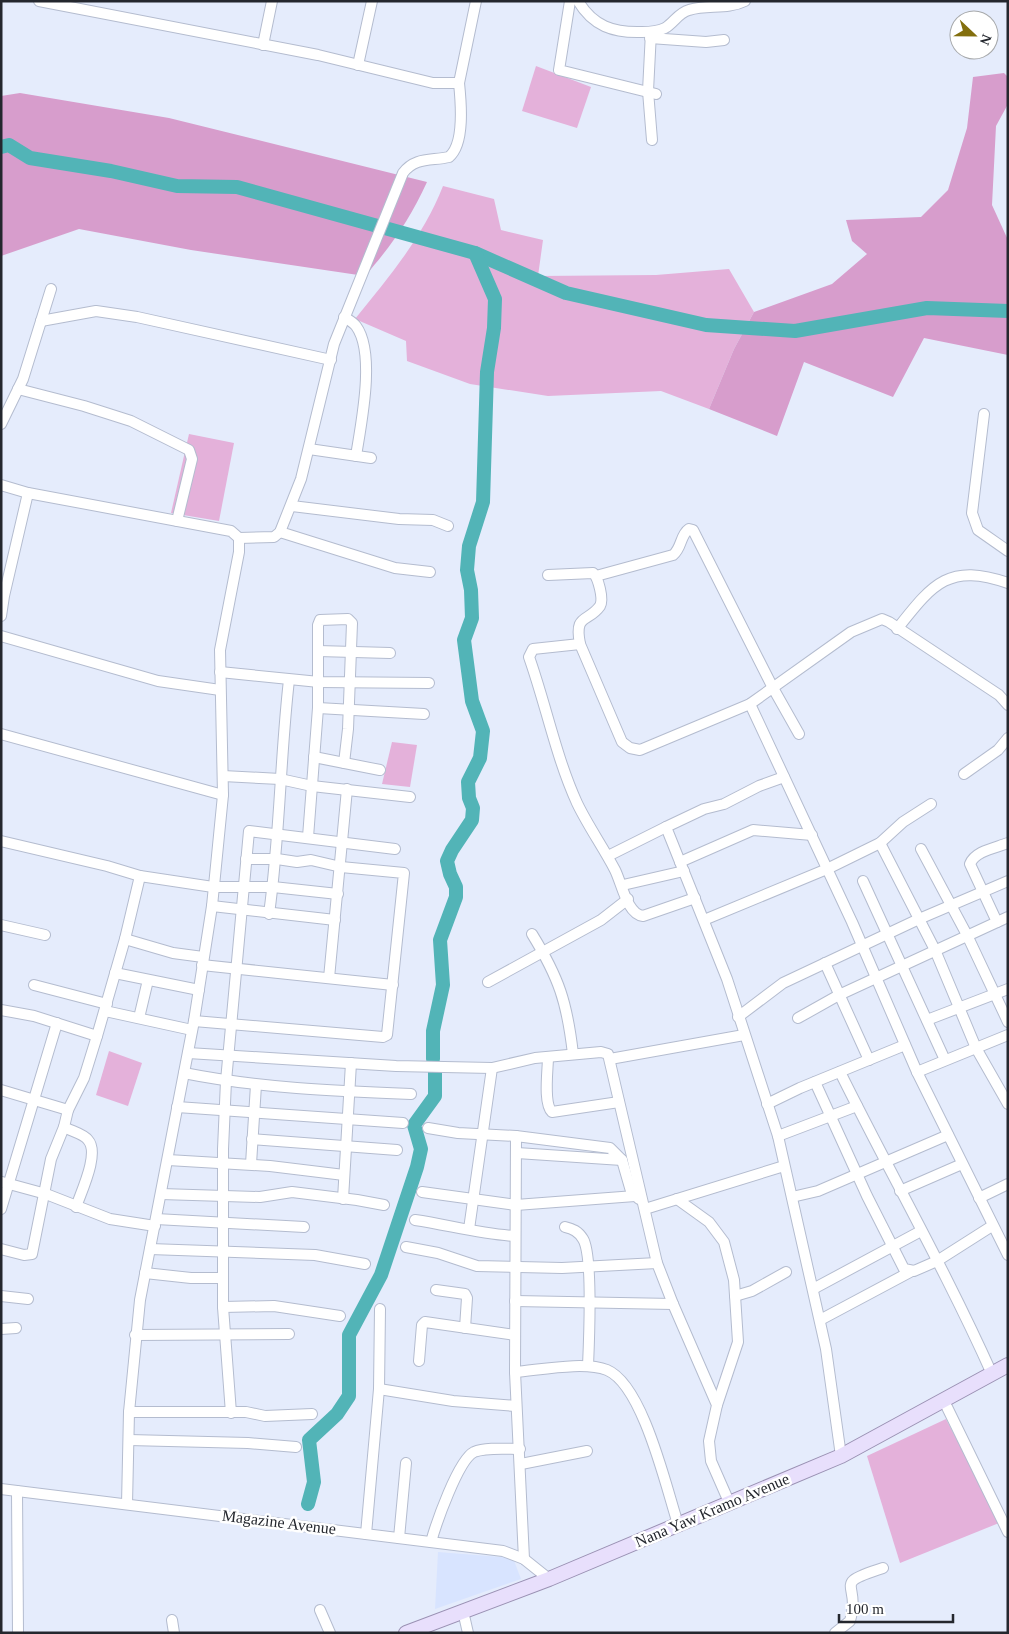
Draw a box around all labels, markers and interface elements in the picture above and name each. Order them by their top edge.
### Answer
north arrow [949,10,999,60]
text: N [977,32,994,47]
street label: Nana Yaw Kramo Avenue [632,1470,792,1550]
street label: Magazine Avenue [221,1507,337,1538]
scale bar [839,1592,953,1624]
text: 100 m [846,1601,884,1617]

